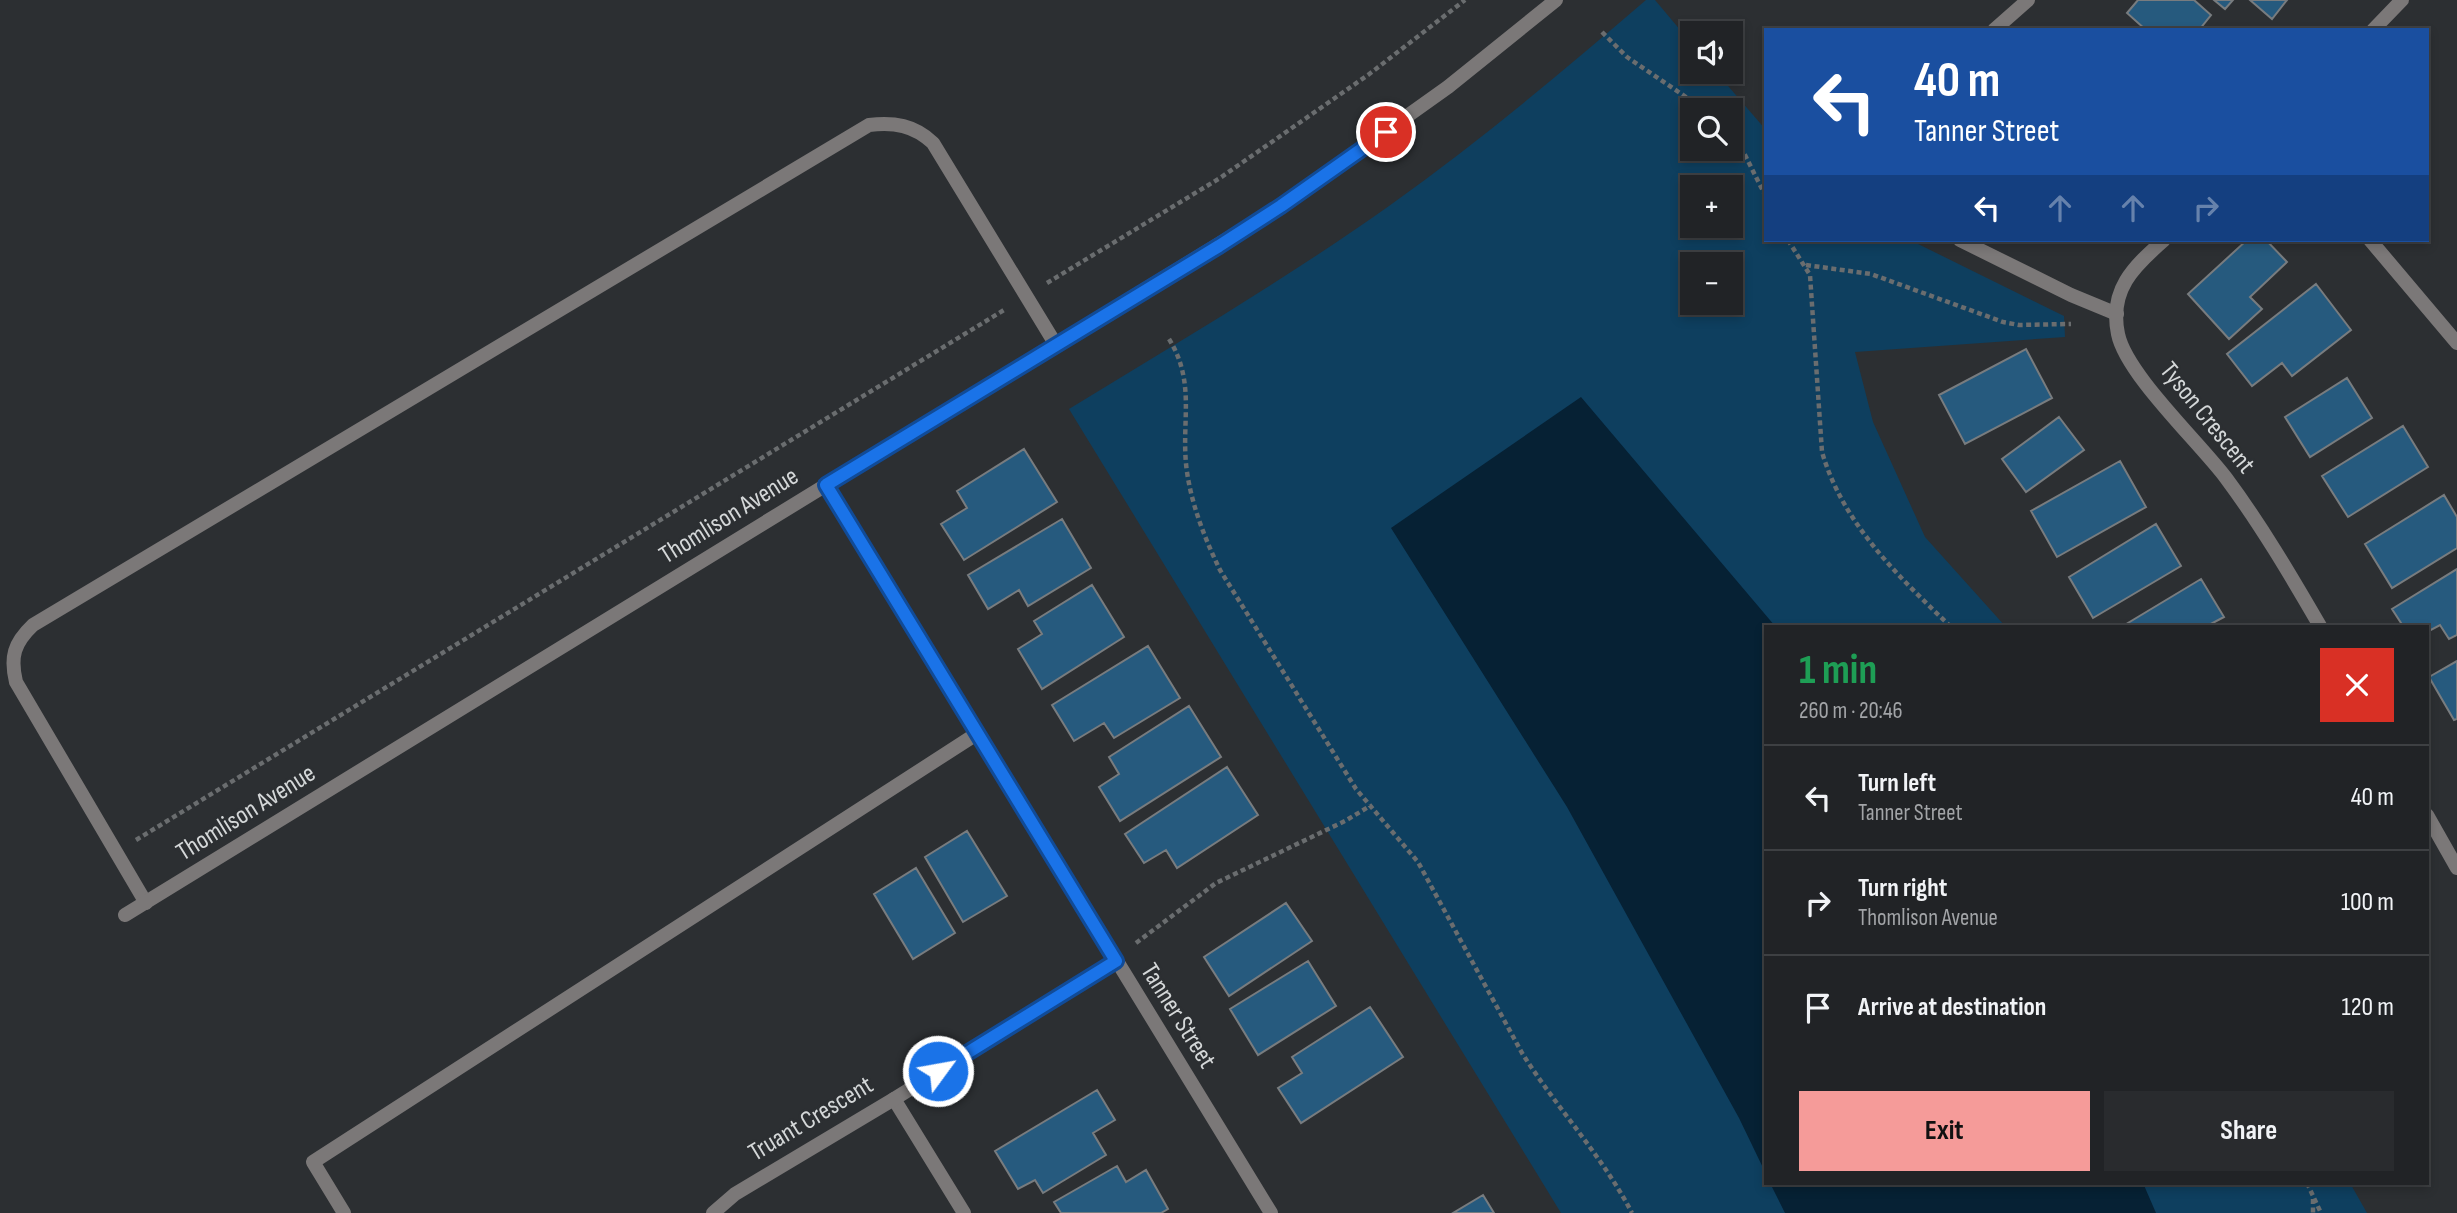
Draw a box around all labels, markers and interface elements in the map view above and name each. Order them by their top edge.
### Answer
map controls [1680,21,1743,315]
button: sound [1680,21,1743,84]
text: 40 m [1914,52,2000,111]
icon: left [1799,56,1890,147]
button: search [1680,98,1743,161]
pin [1356,102,1416,162]
text: Tanner Street [1914,112,2059,151]
icon: arrive [1367,113,1405,151]
button: + [1680,175,1743,238]
icon: left [1968,189,2006,227]
icon: ahead [2041,189,2079,227]
icon: ahead [2114,189,2152,227]
icon: right [2187,189,2225,227]
button: − [1680,252,1743,315]
street label: Tyson Crescent [2153,356,2261,480]
street label: Thomlison Avenue [654,461,804,571]
text: 1 min [1799,645,1877,696]
button: close [2320,648,2394,722]
text: 260 m · 20:46 [1799,697,1903,725]
street label: Thomlison Avenue [171,758,321,868]
text: Turn left [1858,768,1936,799]
icon: left [1799,779,1837,817]
text: 40 m [2351,782,2394,813]
text: Tanner Street [1858,799,1962,827]
text: Turn right [1858,873,1947,904]
icon: right [1799,884,1837,922]
text: 100 m [2341,887,2394,918]
text: Thomlison Avenue [1858,904,1998,932]
street label: Tanner Street [1134,958,1222,1074]
icon: arrive [1799,989,1837,1027]
text: Arrive at destination [1858,992,2046,1023]
text: 120 m [2341,992,2394,1023]
position arrow [901,1034,975,1108]
street label: Truant Crescent [743,1070,879,1168]
button: Exit [1799,1091,2090,1171]
button: Share [2104,1091,2394,1171]

